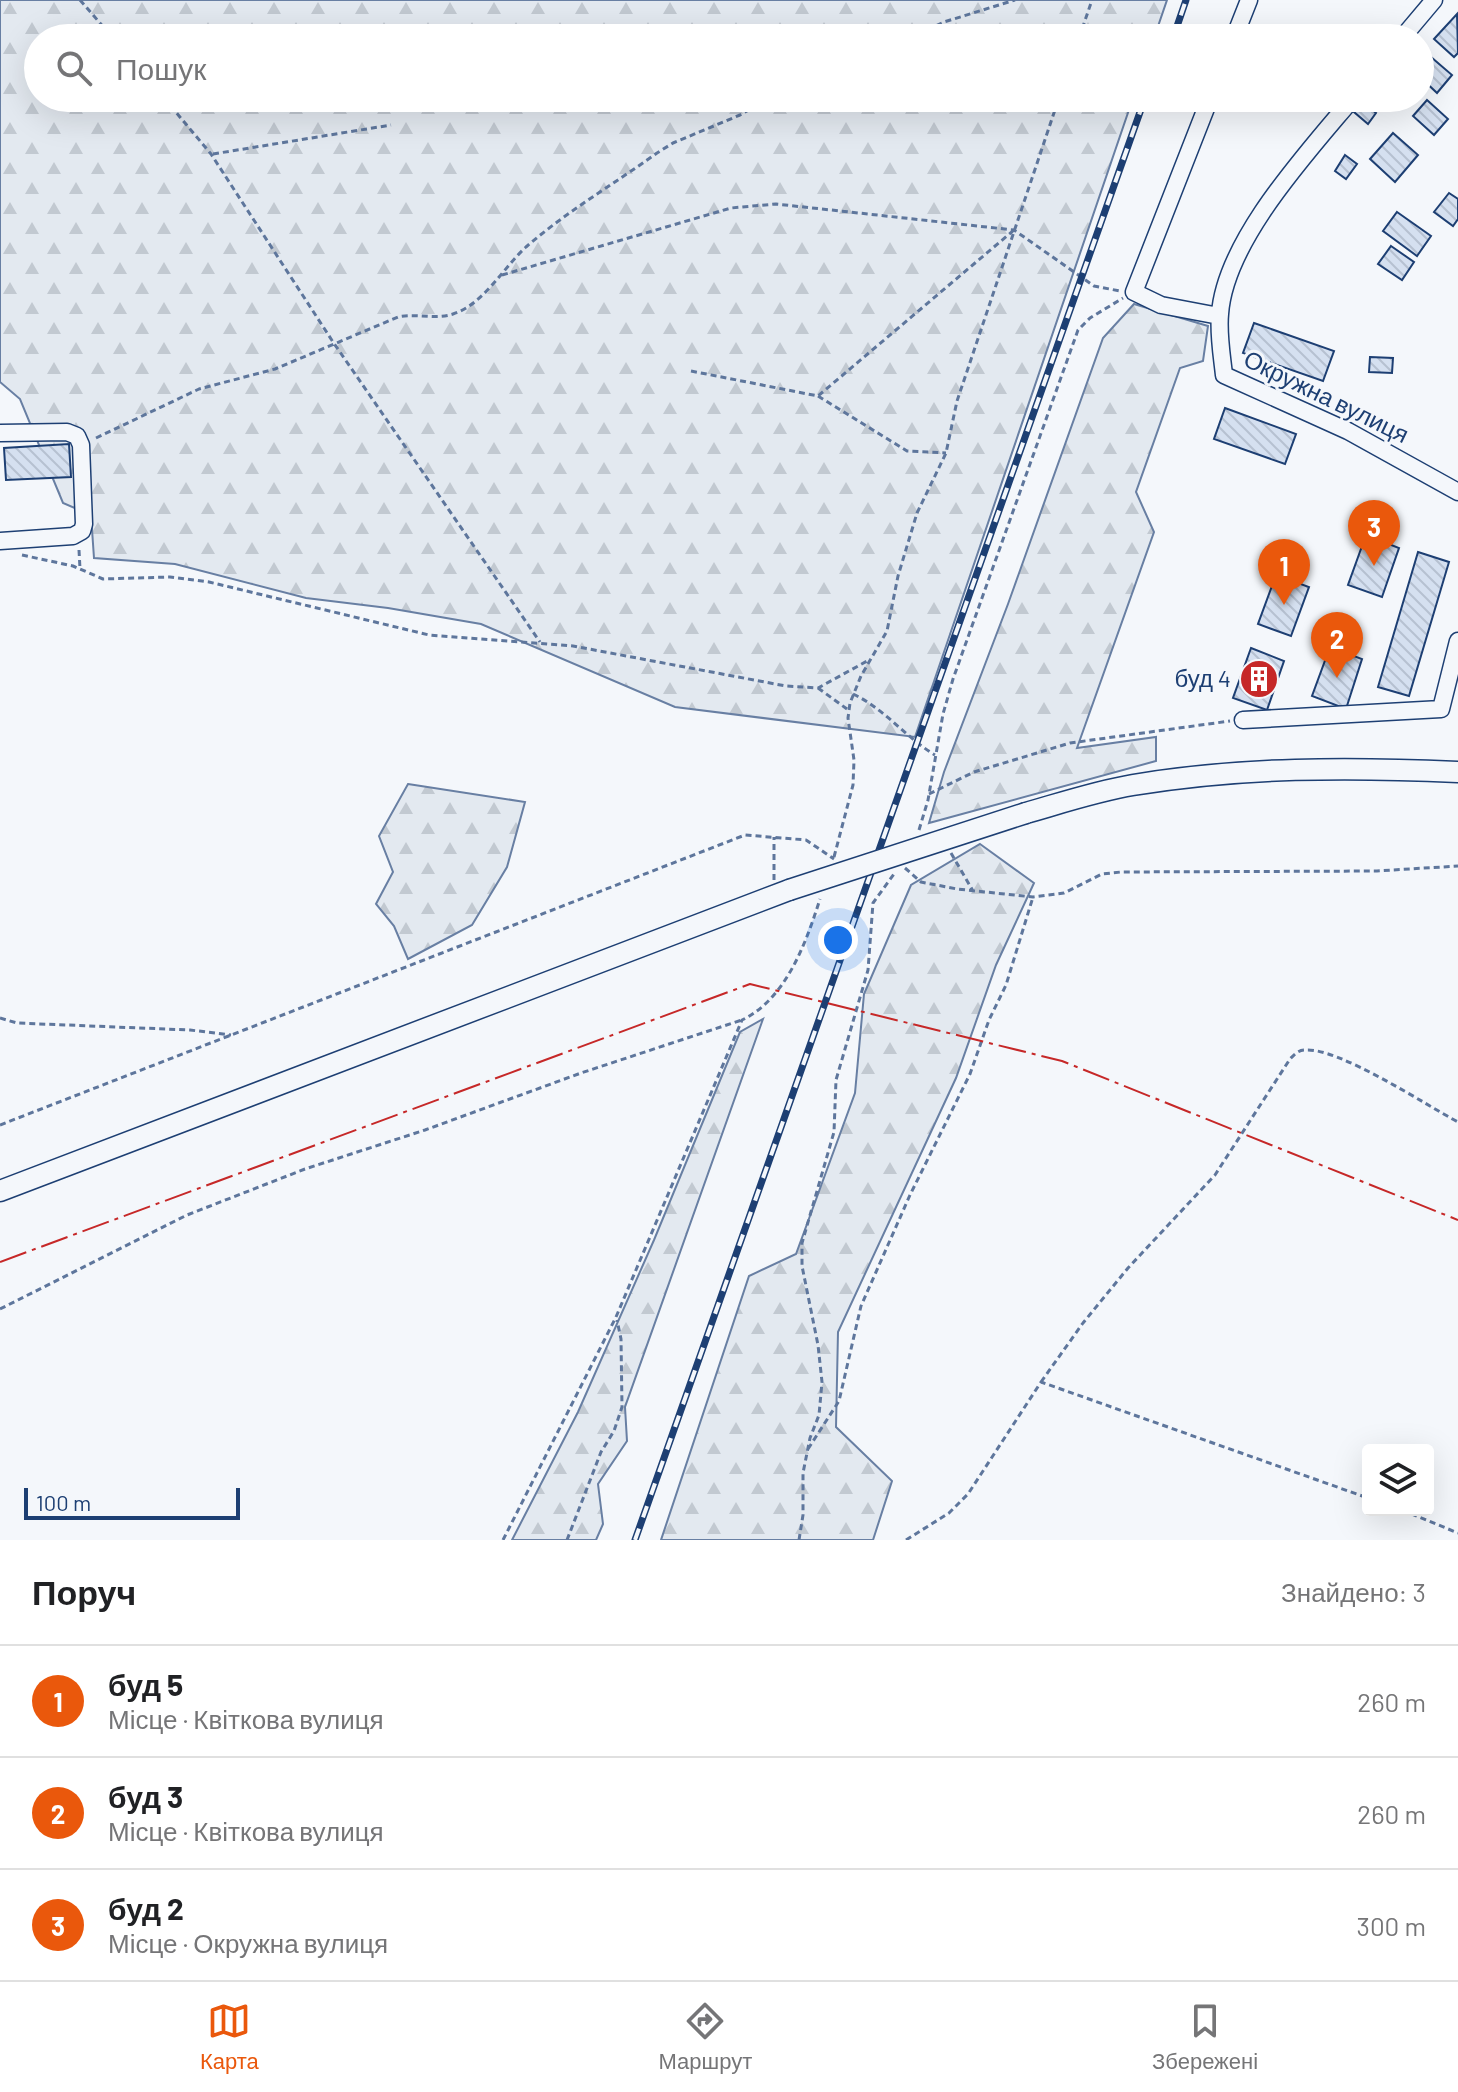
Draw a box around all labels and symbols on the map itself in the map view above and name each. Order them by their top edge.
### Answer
street label: Окружна вулиця [1239,343,1414,448]
pin: 3 [1348,500,1400,566]
pin: 1 [1258,539,1310,605]
pin: 2 [1311,612,1363,678]
building icon: буд 4 [1238,658,1280,700]
place label: буд 4 [1175,663,1231,692]
your location [818,920,858,960]
scale bar [24,1484,240,1520]

